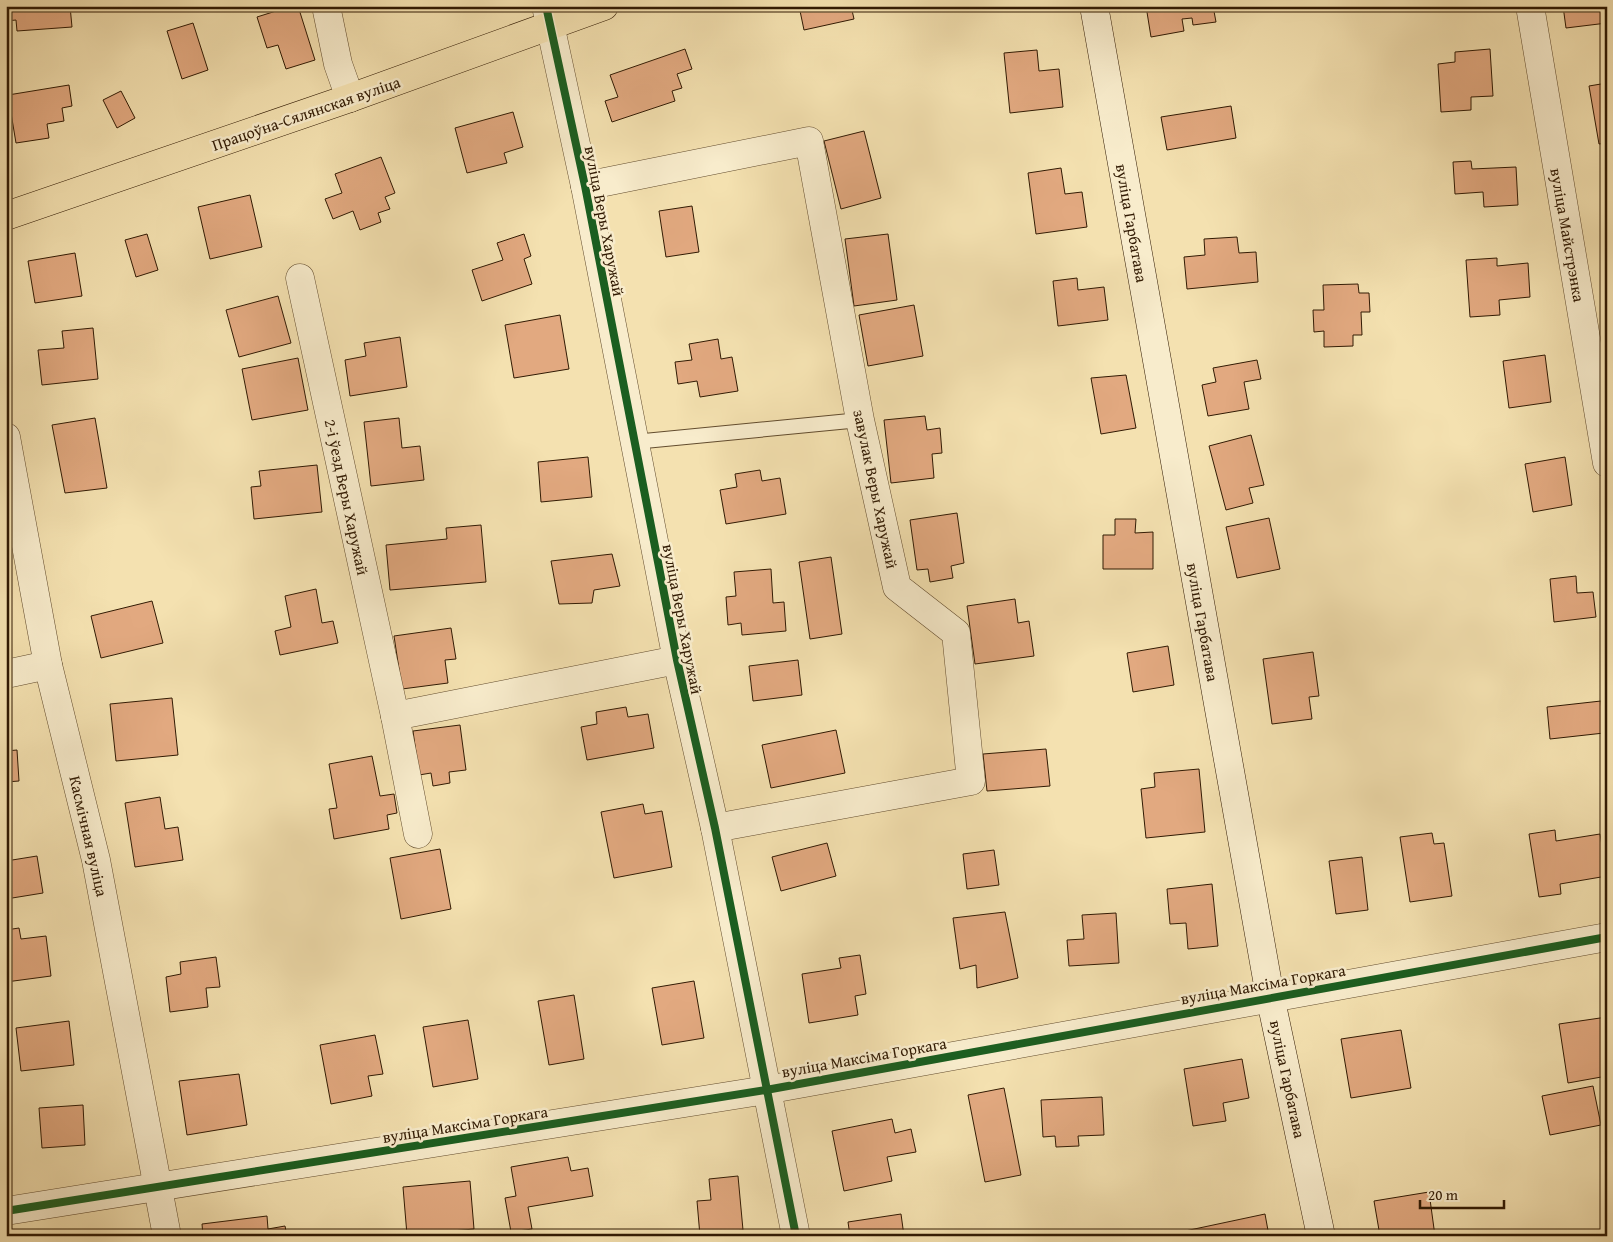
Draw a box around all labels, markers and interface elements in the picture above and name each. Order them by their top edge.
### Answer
street label: Працоўна-Сялянская вуліца [208,69,404,157]
street label: вуліца Веры Харужай [579,144,631,299]
street label: вуліца Гарбатава [1110,162,1154,285]
street label: вуліца Майстрэнка [1544,166,1592,304]
street label: завулак Веры Харужай [847,407,905,571]
street label: 2-і ўезд Веры Харужай [319,417,375,578]
street label: вуліца Веры Харужай [657,542,709,697]
street label: вуліца Гарбатава [1181,561,1225,684]
street label: Касмічная вуліца [63,773,115,899]
street label: вуліца Максіма Горкага [1179,958,1348,1010]
street label: вуліца Гарбатава [1264,1018,1312,1141]
street label: вуліца Максіма Горкага [780,1031,949,1083]
street label: вуліца Максіма Горкага [381,1099,550,1149]
scale bar [1420,1177,1504,1209]
text: 20 m [1428,1184,1459,1205]

